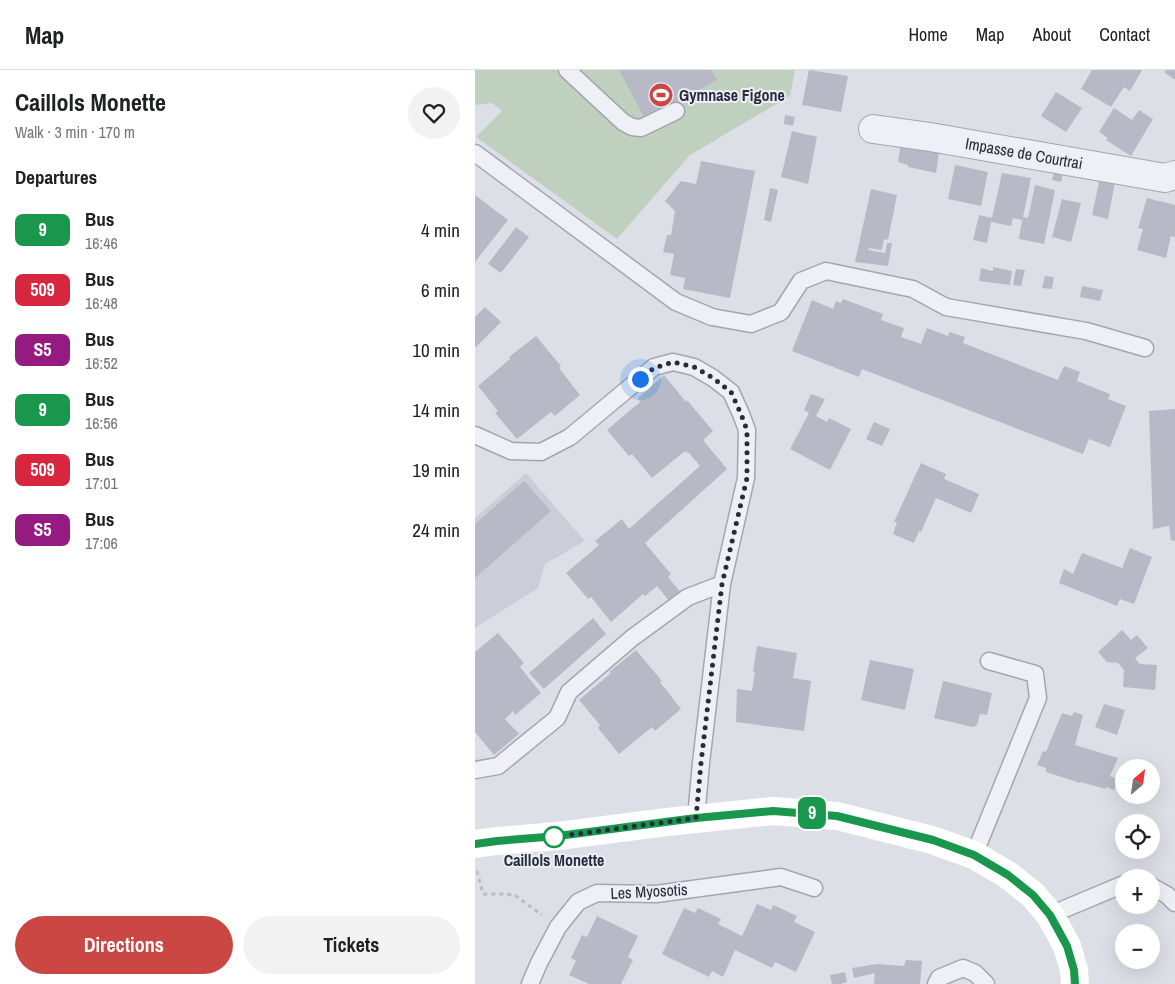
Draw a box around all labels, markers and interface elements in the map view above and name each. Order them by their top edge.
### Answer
text: Map [25,19,64,51]
text: Home [908,22,948,47]
text: Map [976,22,1005,47]
text: About [1033,22,1071,47]
text: Contact [1099,22,1150,47]
sports icon: Gymnase Figone [648,82,674,108]
place label: Gymnase Figone [679,84,785,106]
text: Caillols Monette [15,86,166,118]
button: heart [408,87,460,139]
text: Walk · 3 min · 170 m [15,121,135,143]
street label: Impasse de Courtrai [964,132,1084,174]
text: Departures [15,164,97,190]
text: Bus [85,206,114,232]
text: 9 [38,217,47,242]
text: 4 min [421,217,460,243]
text: 16:46 [85,232,118,254]
text: Bus [85,266,114,292]
text: 509 [30,277,55,302]
text: 6 min [421,277,460,303]
text: 16:48 [85,292,118,314]
text: Bus [85,326,114,352]
text: S5 [33,337,52,362]
text: 10 min [412,337,460,363]
text: 16:52 [85,352,118,374]
your location [628,367,653,392]
text: Bus [85,386,114,412]
text: 9 [38,397,47,422]
text: 14 min [412,397,460,423]
text: 16:56 [85,412,118,434]
text: Bus [85,446,114,472]
text: 509 [30,457,55,482]
text: 19 min [412,457,460,483]
text: 17:01 [85,472,118,494]
text: Bus [85,506,114,532]
text: S5 [33,517,52,542]
text: 24 min [412,517,460,543]
text: 17:06 [85,532,118,554]
north arrow [1115,759,1160,804]
map controls [1115,759,1160,969]
line badge: 9 [796,797,828,829]
text: 9 [808,800,816,825]
button: locate [1115,814,1160,859]
marker: Caillols Monette [543,826,565,848]
place label: Caillols Monette [504,849,604,871]
button: + [1115,869,1160,914]
street label: Les Myosotis [610,878,688,904]
button: Directions [15,916,233,974]
button: Tickets [243,916,460,974]
button: − [1115,924,1160,969]

